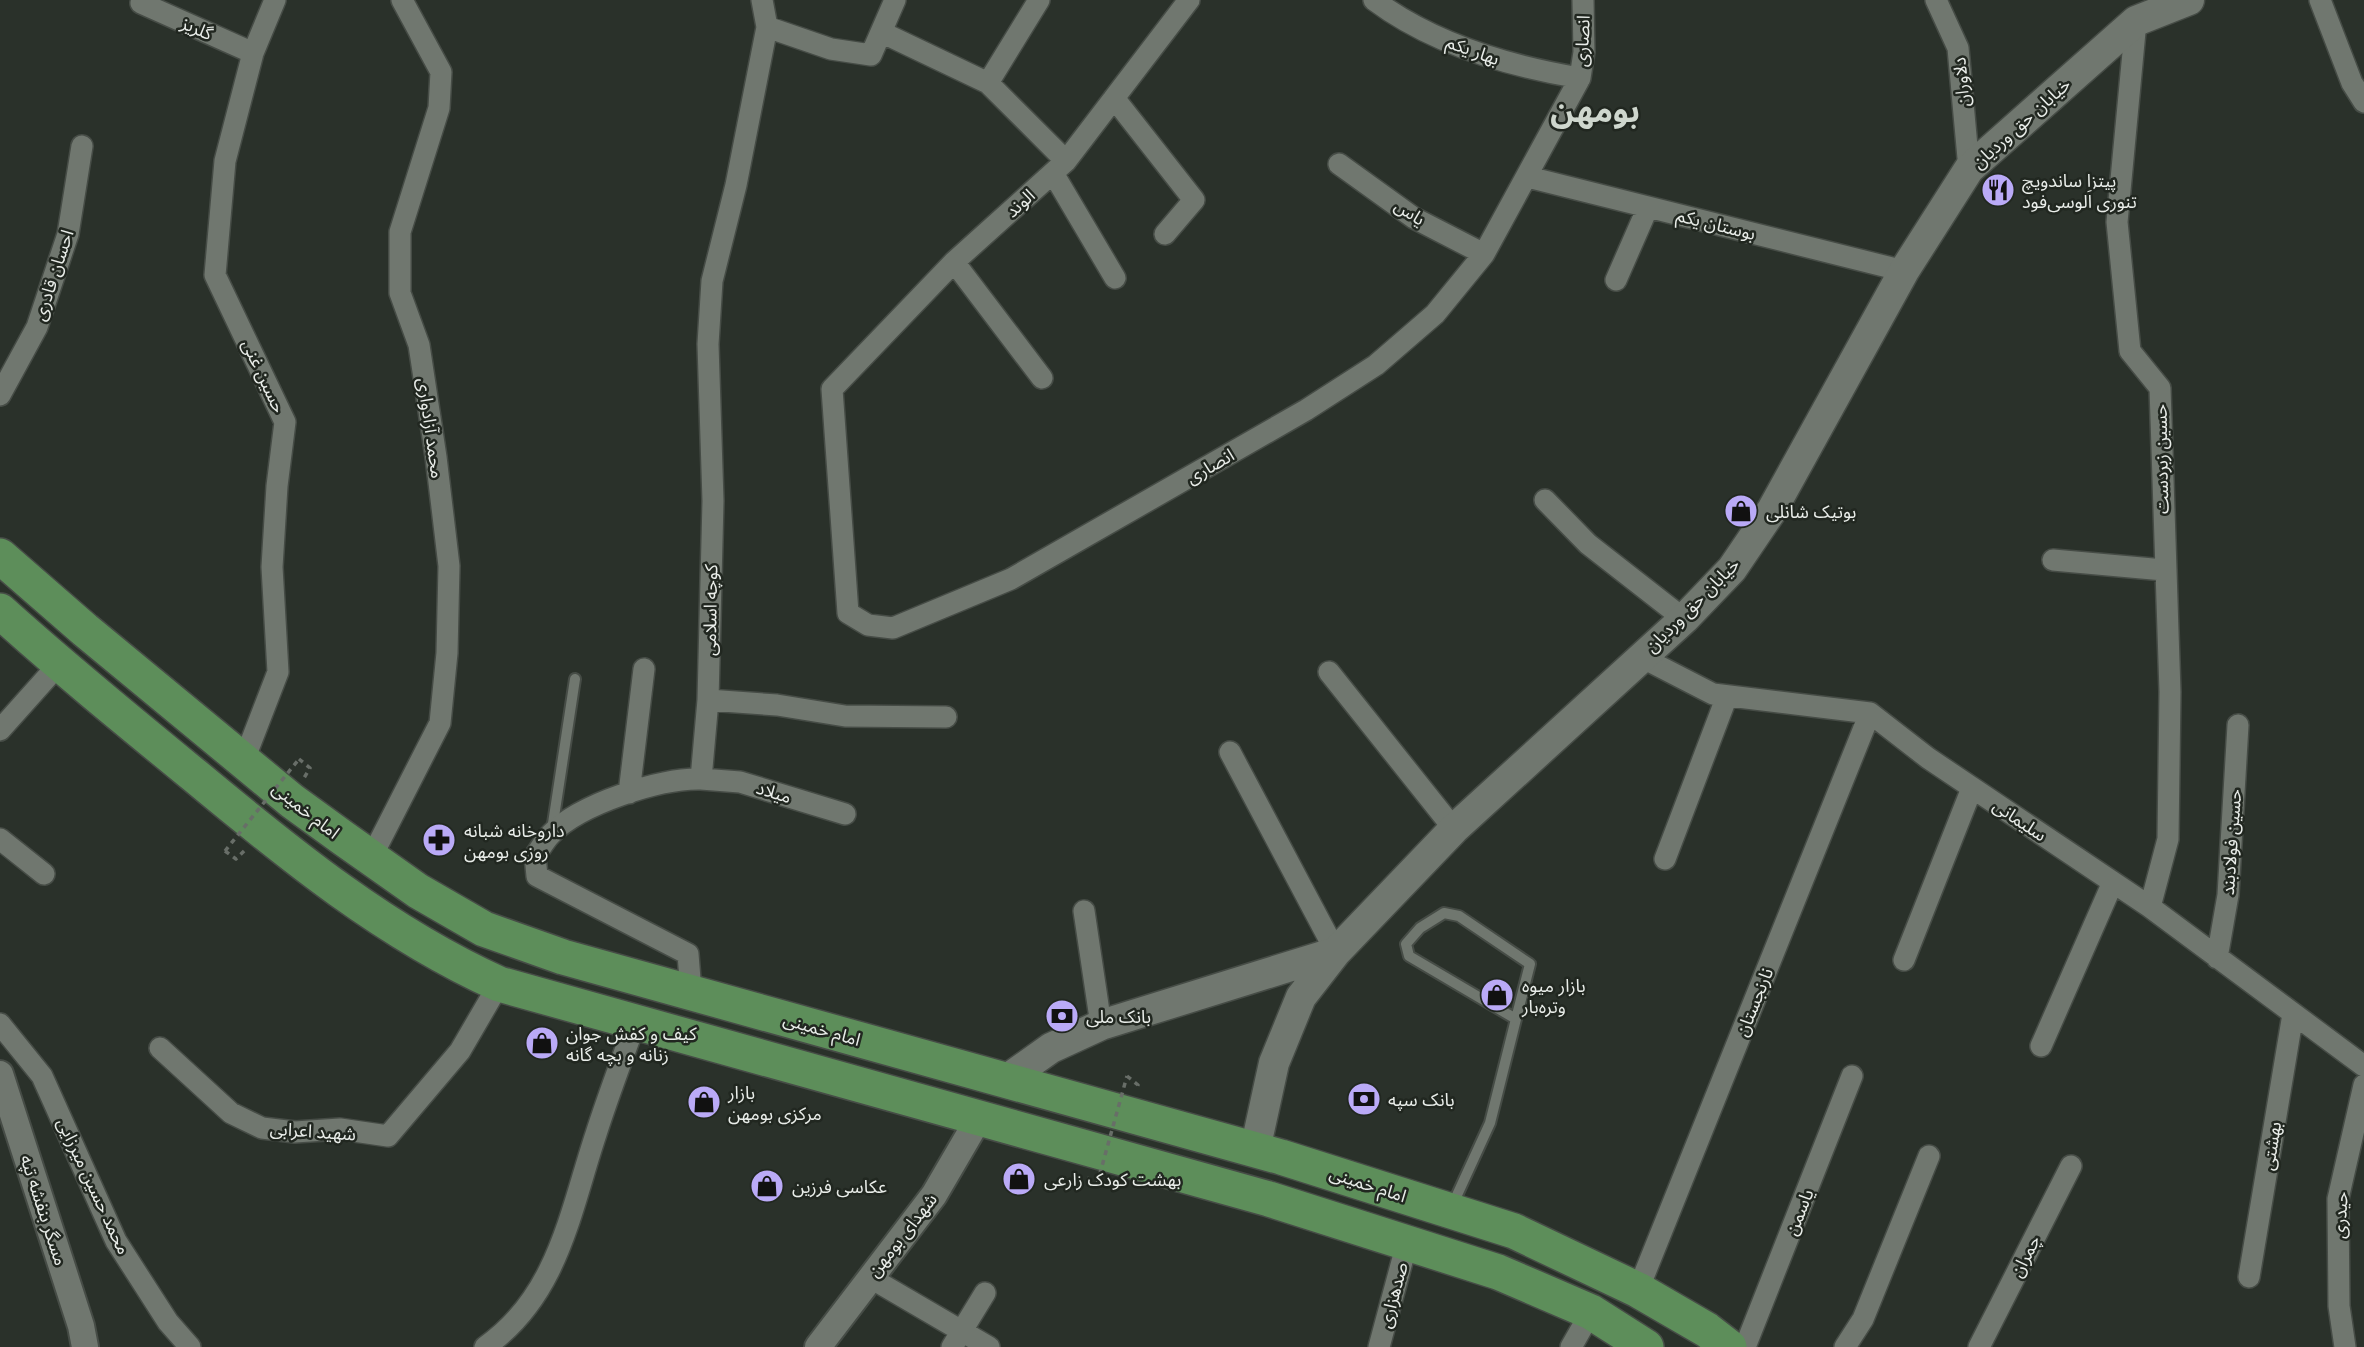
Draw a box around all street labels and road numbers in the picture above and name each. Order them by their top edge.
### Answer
street label: گلریز [177,12,216,45]
street label: انصاری [1570,15,1595,67]
street label: بهار یکم [1443,31,1502,72]
street label: دلاوران [1948,56,1975,108]
street label: خیابان حق وردیان [1968,73,2075,173]
street label: الوند [1001,185,1040,222]
street label: یاس [1390,194,1429,230]
street label: بوستان یکم [1673,204,1758,247]
street label: احسان قادری [28,227,79,323]
street label: حسین غنی [237,336,290,417]
street label: محمد آزادواری [413,376,448,480]
street label: حسین زبردست [2150,404,2173,514]
street label: انصاری [1182,444,1238,489]
street label: خیابان حق وردیان [1640,553,1744,657]
street label: کوچه اسلامی [699,563,722,656]
street label: امام خمینی [266,777,344,846]
street label: میلاد [754,777,794,807]
street label: حسین فولادبند [2217,788,2246,896]
street label: سلیمانی [1989,795,2051,846]
street label: نارنجستان [1731,965,1778,1040]
street label: امام خمینی [780,1008,863,1054]
street label: محمد حسین میرزایی [52,1114,135,1258]
street label: شهید اعرابی [269,1118,357,1145]
street label: بهشتی [2257,1120,2286,1172]
street label: مسگر بنفشه تپه [15,1152,72,1268]
street label: امام خمینی [1326,1162,1409,1210]
street label: یاسمن [1780,1186,1819,1239]
street label: شهدای بومهن [863,1189,942,1282]
street label: حیدری [2328,1191,2353,1239]
street label: چمران [2006,1231,2045,1281]
street label: صدهزاری [1374,1260,1413,1331]

